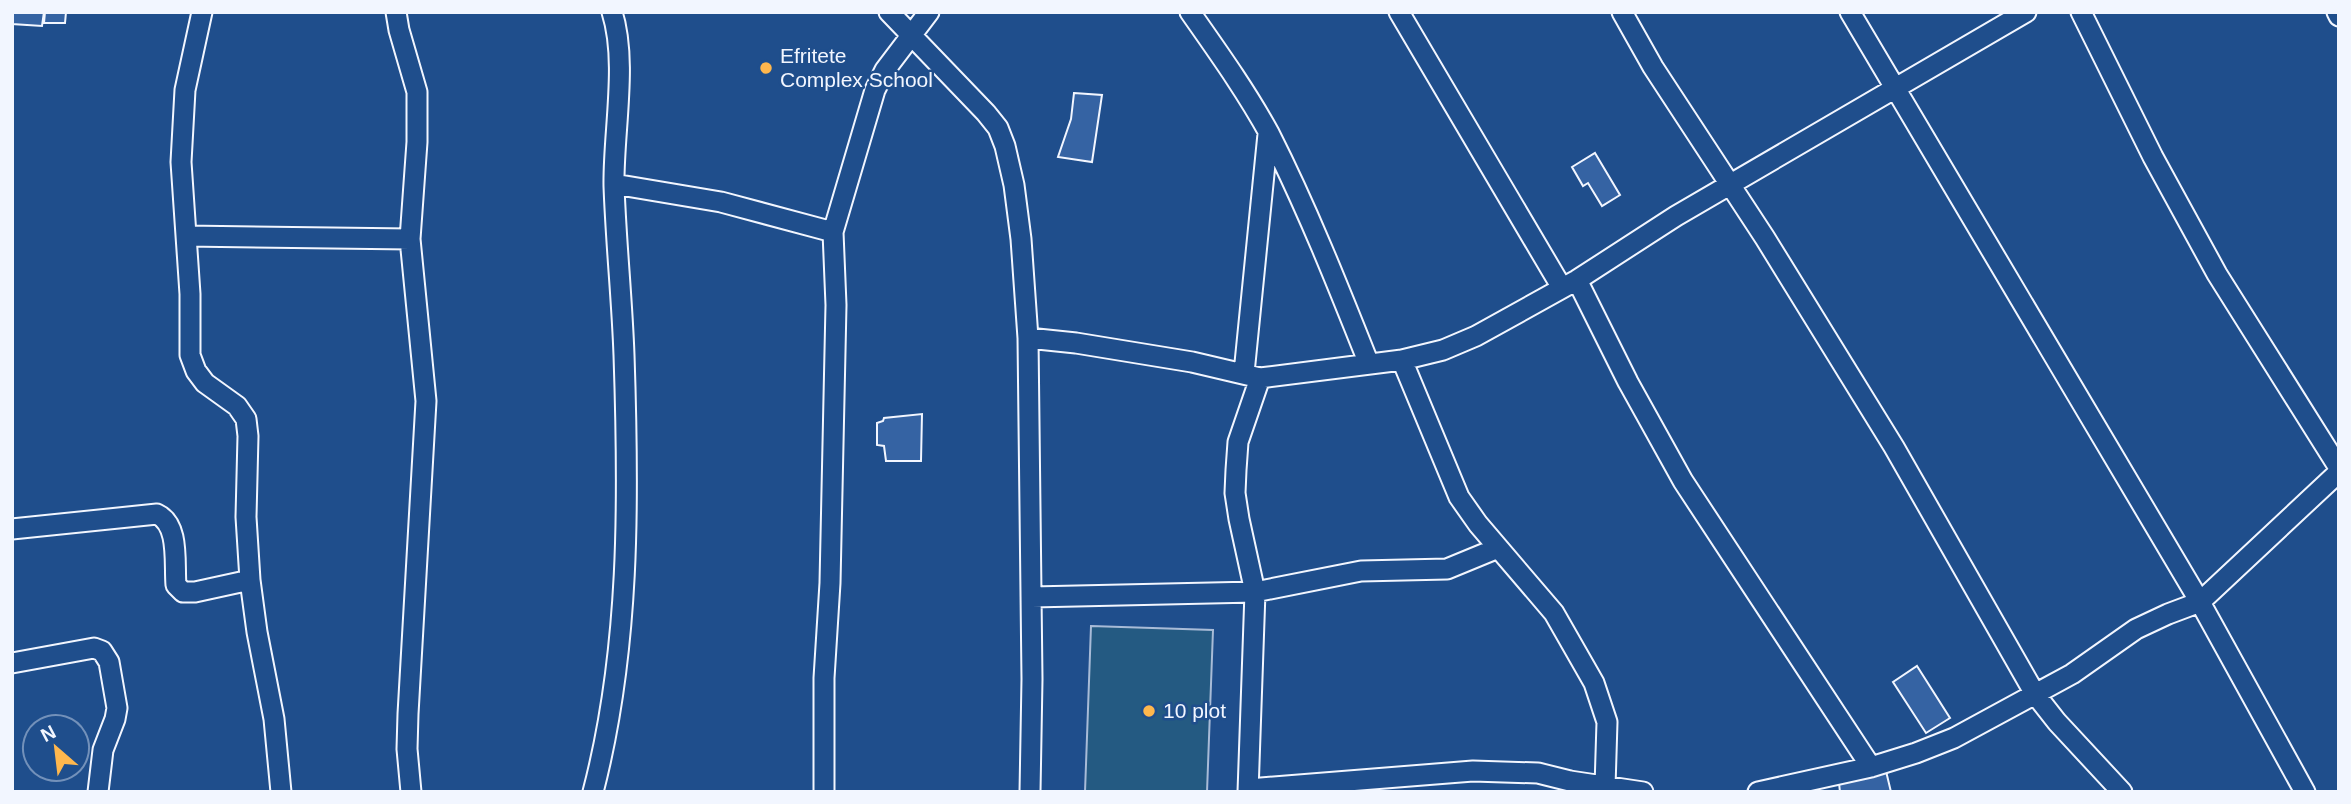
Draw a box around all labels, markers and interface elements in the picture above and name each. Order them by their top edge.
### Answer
place label: Efritete Complex School [780,44,933,91]
marker: Efritete Complex School [758,60,774,76]
place label: 10 plot [1163,699,1226,722]
marker: 10 plot [1141,703,1157,719]
north arrow [21,713,91,783]
text: N [37,721,59,746]

